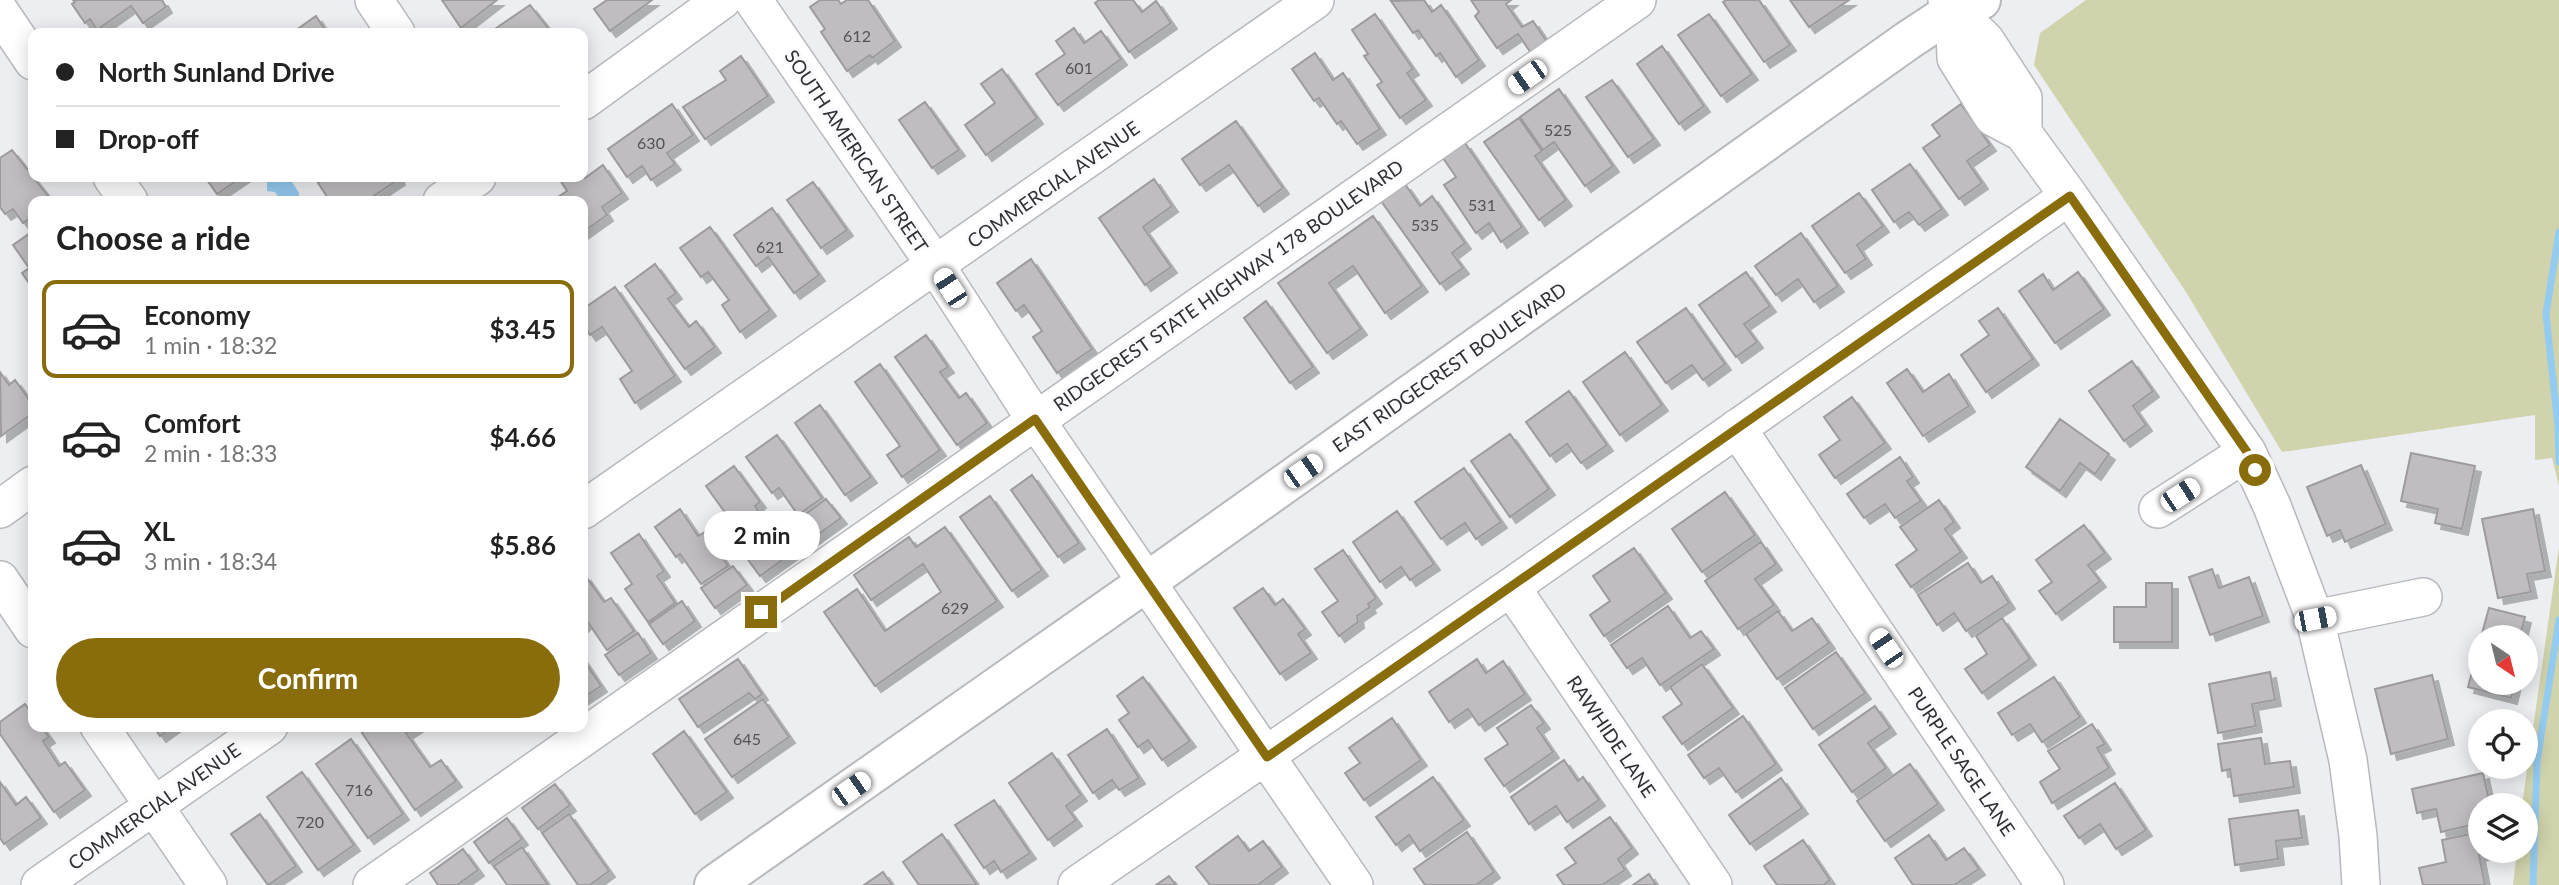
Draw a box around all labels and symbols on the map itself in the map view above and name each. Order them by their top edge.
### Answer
house number: 612 [843,26,871,45]
street label: SOUTH AMERICAN STREET [780,45,934,257]
car [1504,56,1551,98]
house number: 601 [1065,58,1093,77]
street label: COMMERCIAL AVENUE [962,116,1144,252]
house number: 525 [1544,120,1572,139]
house number: 630 [637,133,665,152]
street label: RIDGECREST STATE HIGHWAY 178 BOULEVARD [1048,155,1408,415]
house number: 531 [1468,195,1496,214]
house number: 535 [1411,215,1439,234]
house number: 621 [756,237,784,256]
car [930,265,971,311]
street label: EAST RIDGECREST BOULEVARD [1328,277,1570,457]
car [1280,450,1327,492]
route start [2239,454,2271,486]
car [2157,475,2204,515]
callout: 2 min [703,510,819,560]
route end [745,596,777,628]
house number: 629 [941,598,969,617]
car [2293,605,2338,633]
car [1866,625,1907,671]
north arrow [2468,625,2538,695]
street label: RAWHIDE LANE [1563,671,1661,801]
street label: PURPLE SAGE LANE [1904,682,2020,840]
house number: 645 [733,729,761,748]
street label: COMMERCIAL AVENUE [63,738,245,874]
car [828,768,875,810]
house number: 716 [345,780,373,799]
house number: 720 [296,812,324,831]

